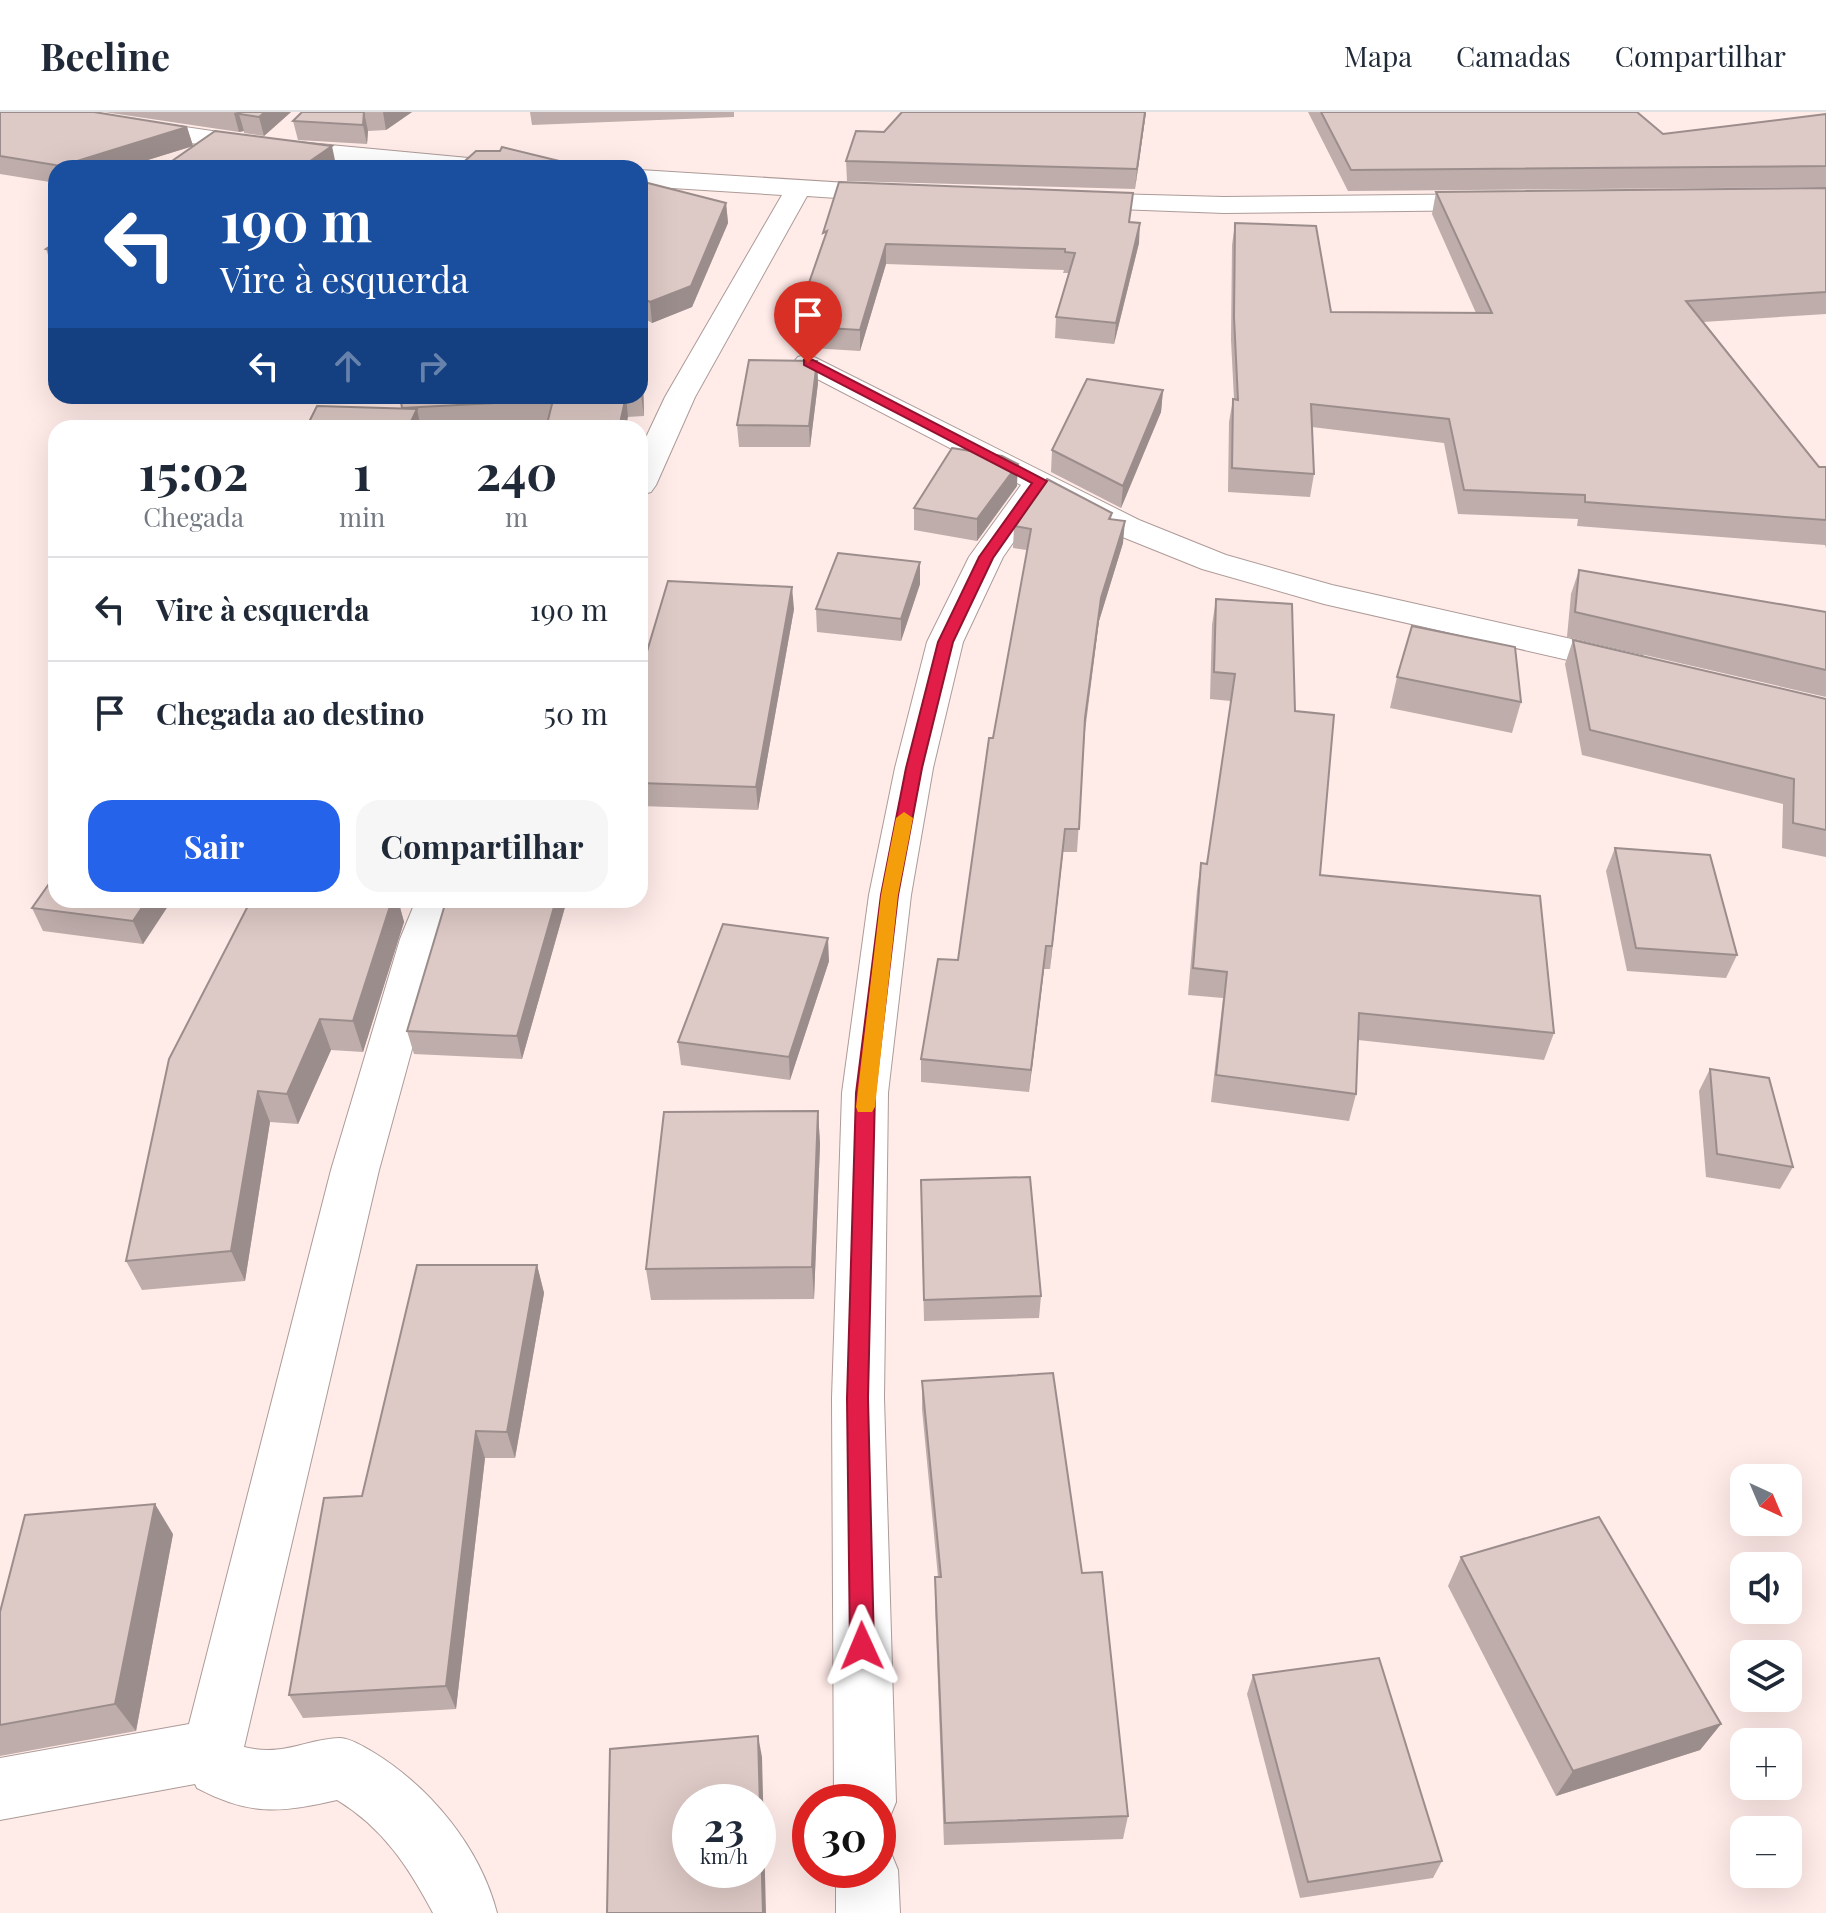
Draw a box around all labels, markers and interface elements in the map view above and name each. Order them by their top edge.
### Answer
text: Beeline [40,30,170,81]
text: Mapa [1344,37,1412,74]
text: Camadas [1456,37,1571,74]
text: Compartilhar [1615,37,1786,74]
text: 190 m [220,182,372,257]
icon: left [88,192,192,296]
text: Vire à esquerda [220,254,469,302]
pin [774,281,842,363]
icon: arrive [786,293,830,337]
icon: left [242,344,286,388]
icon: ahead [326,344,370,388]
icon: right [410,344,454,388]
text: 15:02 [139,439,248,503]
text: 1 [353,439,371,503]
text: 240 [476,439,557,503]
text: Chegada [143,499,244,534]
text: min [339,499,385,534]
text: m [505,499,528,534]
icon: left [88,587,132,631]
text: Vire à esquerda [156,589,369,629]
text: 190 m [530,589,608,629]
icon: arrive [88,691,132,735]
text: Chegada ao destino [156,693,424,733]
text: 50 m [543,693,608,733]
button: Sair [88,800,340,892]
button: Compartilhar [356,800,608,892]
north arrow [1730,1464,1802,1536]
map controls [1730,1464,1802,1888]
button: sound [1730,1552,1802,1624]
position arrow [820,1604,904,1688]
button: layers [1730,1640,1802,1712]
button: + [1730,1728,1802,1800]
speed limit sign: 30 [792,1784,896,1888]
text: 23 [704,1799,744,1852]
button: − [1730,1816,1802,1888]
text: km/h [700,1842,748,1869]

